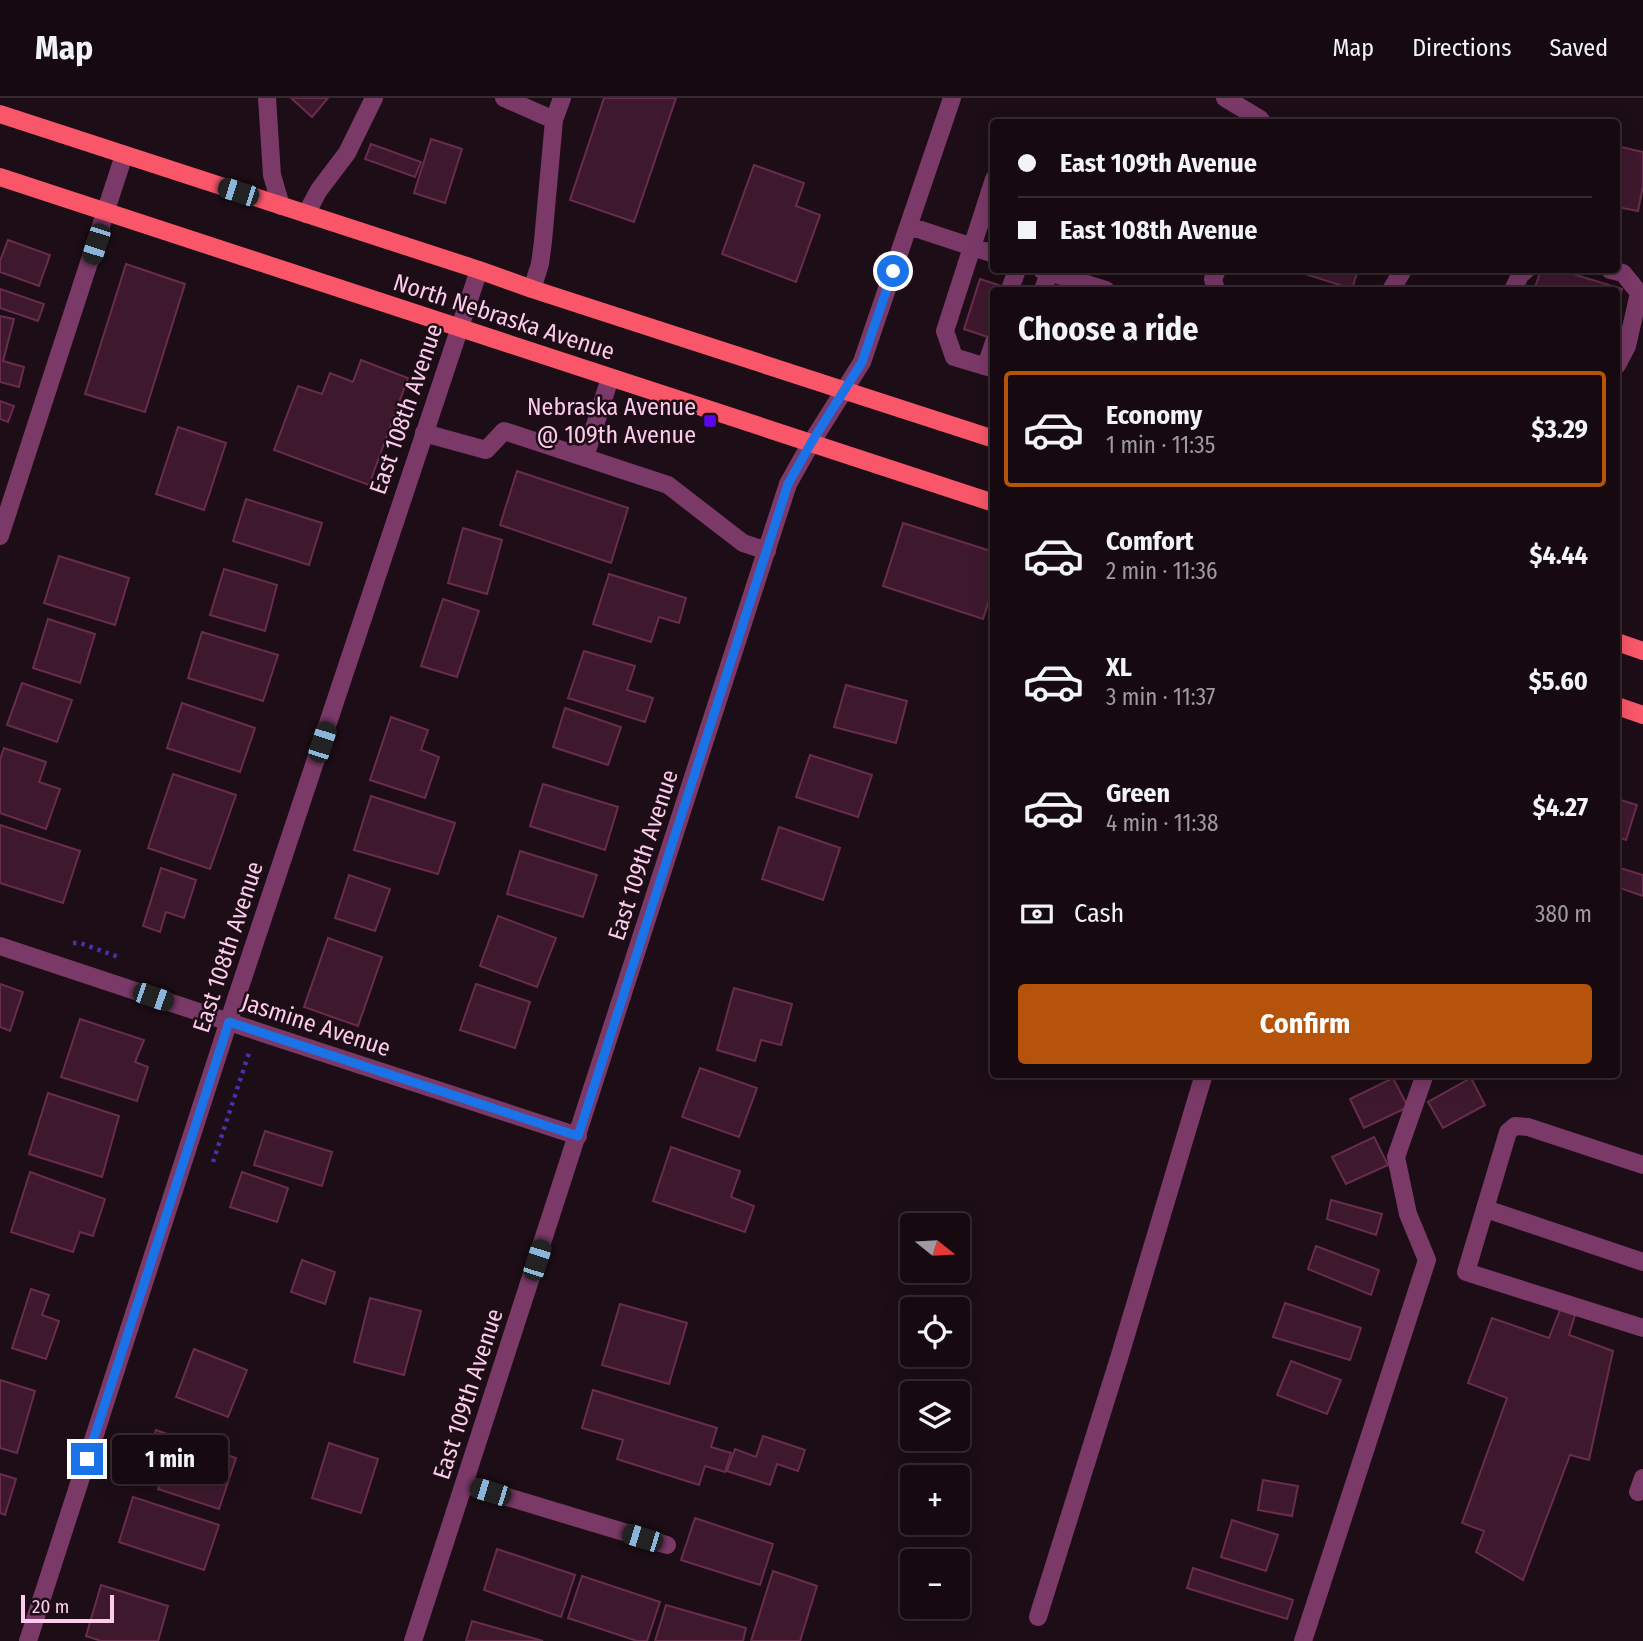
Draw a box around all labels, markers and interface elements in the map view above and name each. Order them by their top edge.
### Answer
text: Map [35,28,93,68]
text: Map [1333,34,1374,62]
text: Directions [1412,34,1511,62]
text: Saved [1549,34,1608,62]
text: East 109th Avenue [1060,148,1257,179]
car [215,176,262,208]
text: East 108th Avenue [1060,215,1258,246]
car [80,221,113,267]
route start [877,255,909,287]
street label: North Nebraska Avenue [390,268,618,366]
text: Choose a ride [1018,310,1199,348]
street label: East 108th Avenue [364,320,448,498]
place label: Nebraska Avenue @ 109th Avenue [527,393,696,449]
icon: car [1022,398,1085,461]
text: Economy [1106,400,1202,431]
marker: Nebraska Avenue @ 109th Avenue [702,413,718,429]
text: $3.29 [1531,414,1588,445]
text: 1 min · 11:35 [1106,431,1215,459]
icon: car [1022,524,1085,587]
text: Comfort [1106,526,1194,557]
text: $4.44 [1530,540,1588,571]
text: 2 min · 11:36 [1106,557,1217,585]
icon: car [1022,650,1085,713]
text: XL [1106,652,1132,683]
text: $5.60 [1529,666,1588,697]
text: 3 min · 11:37 [1106,683,1215,711]
car [306,719,339,765]
street label: East 109th Avenue [602,766,684,944]
icon: car [1022,776,1085,839]
text: Green [1106,778,1170,809]
text: $4.27 [1533,792,1588,823]
text: 4 min · 11:38 [1106,809,1218,837]
street label: East 108th Avenue [187,858,269,1036]
icon: cash [1018,895,1056,933]
text: Cash [1074,898,1124,929]
text: 380 m [1535,900,1592,928]
car [130,980,177,1014]
button: Confirm [1018,984,1592,1064]
street label: Jasmine Avenue [238,988,394,1062]
north arrow [900,1213,970,1283]
map controls [900,1213,970,1619]
car [521,1237,554,1283]
button: locate [900,1297,970,1367]
street label: East 109th Avenue [427,1305,509,1483]
button: layers [900,1381,970,1451]
callout: 1 min [112,1434,227,1484]
route end [71,1443,103,1475]
text: 1 min [145,1445,195,1473]
button: + [900,1465,970,1535]
car [467,1476,514,1508]
car [619,1522,666,1554]
button: − [900,1549,970,1619]
scale bar [21,1592,114,1624]
text: 20 m [32,1595,69,1618]

